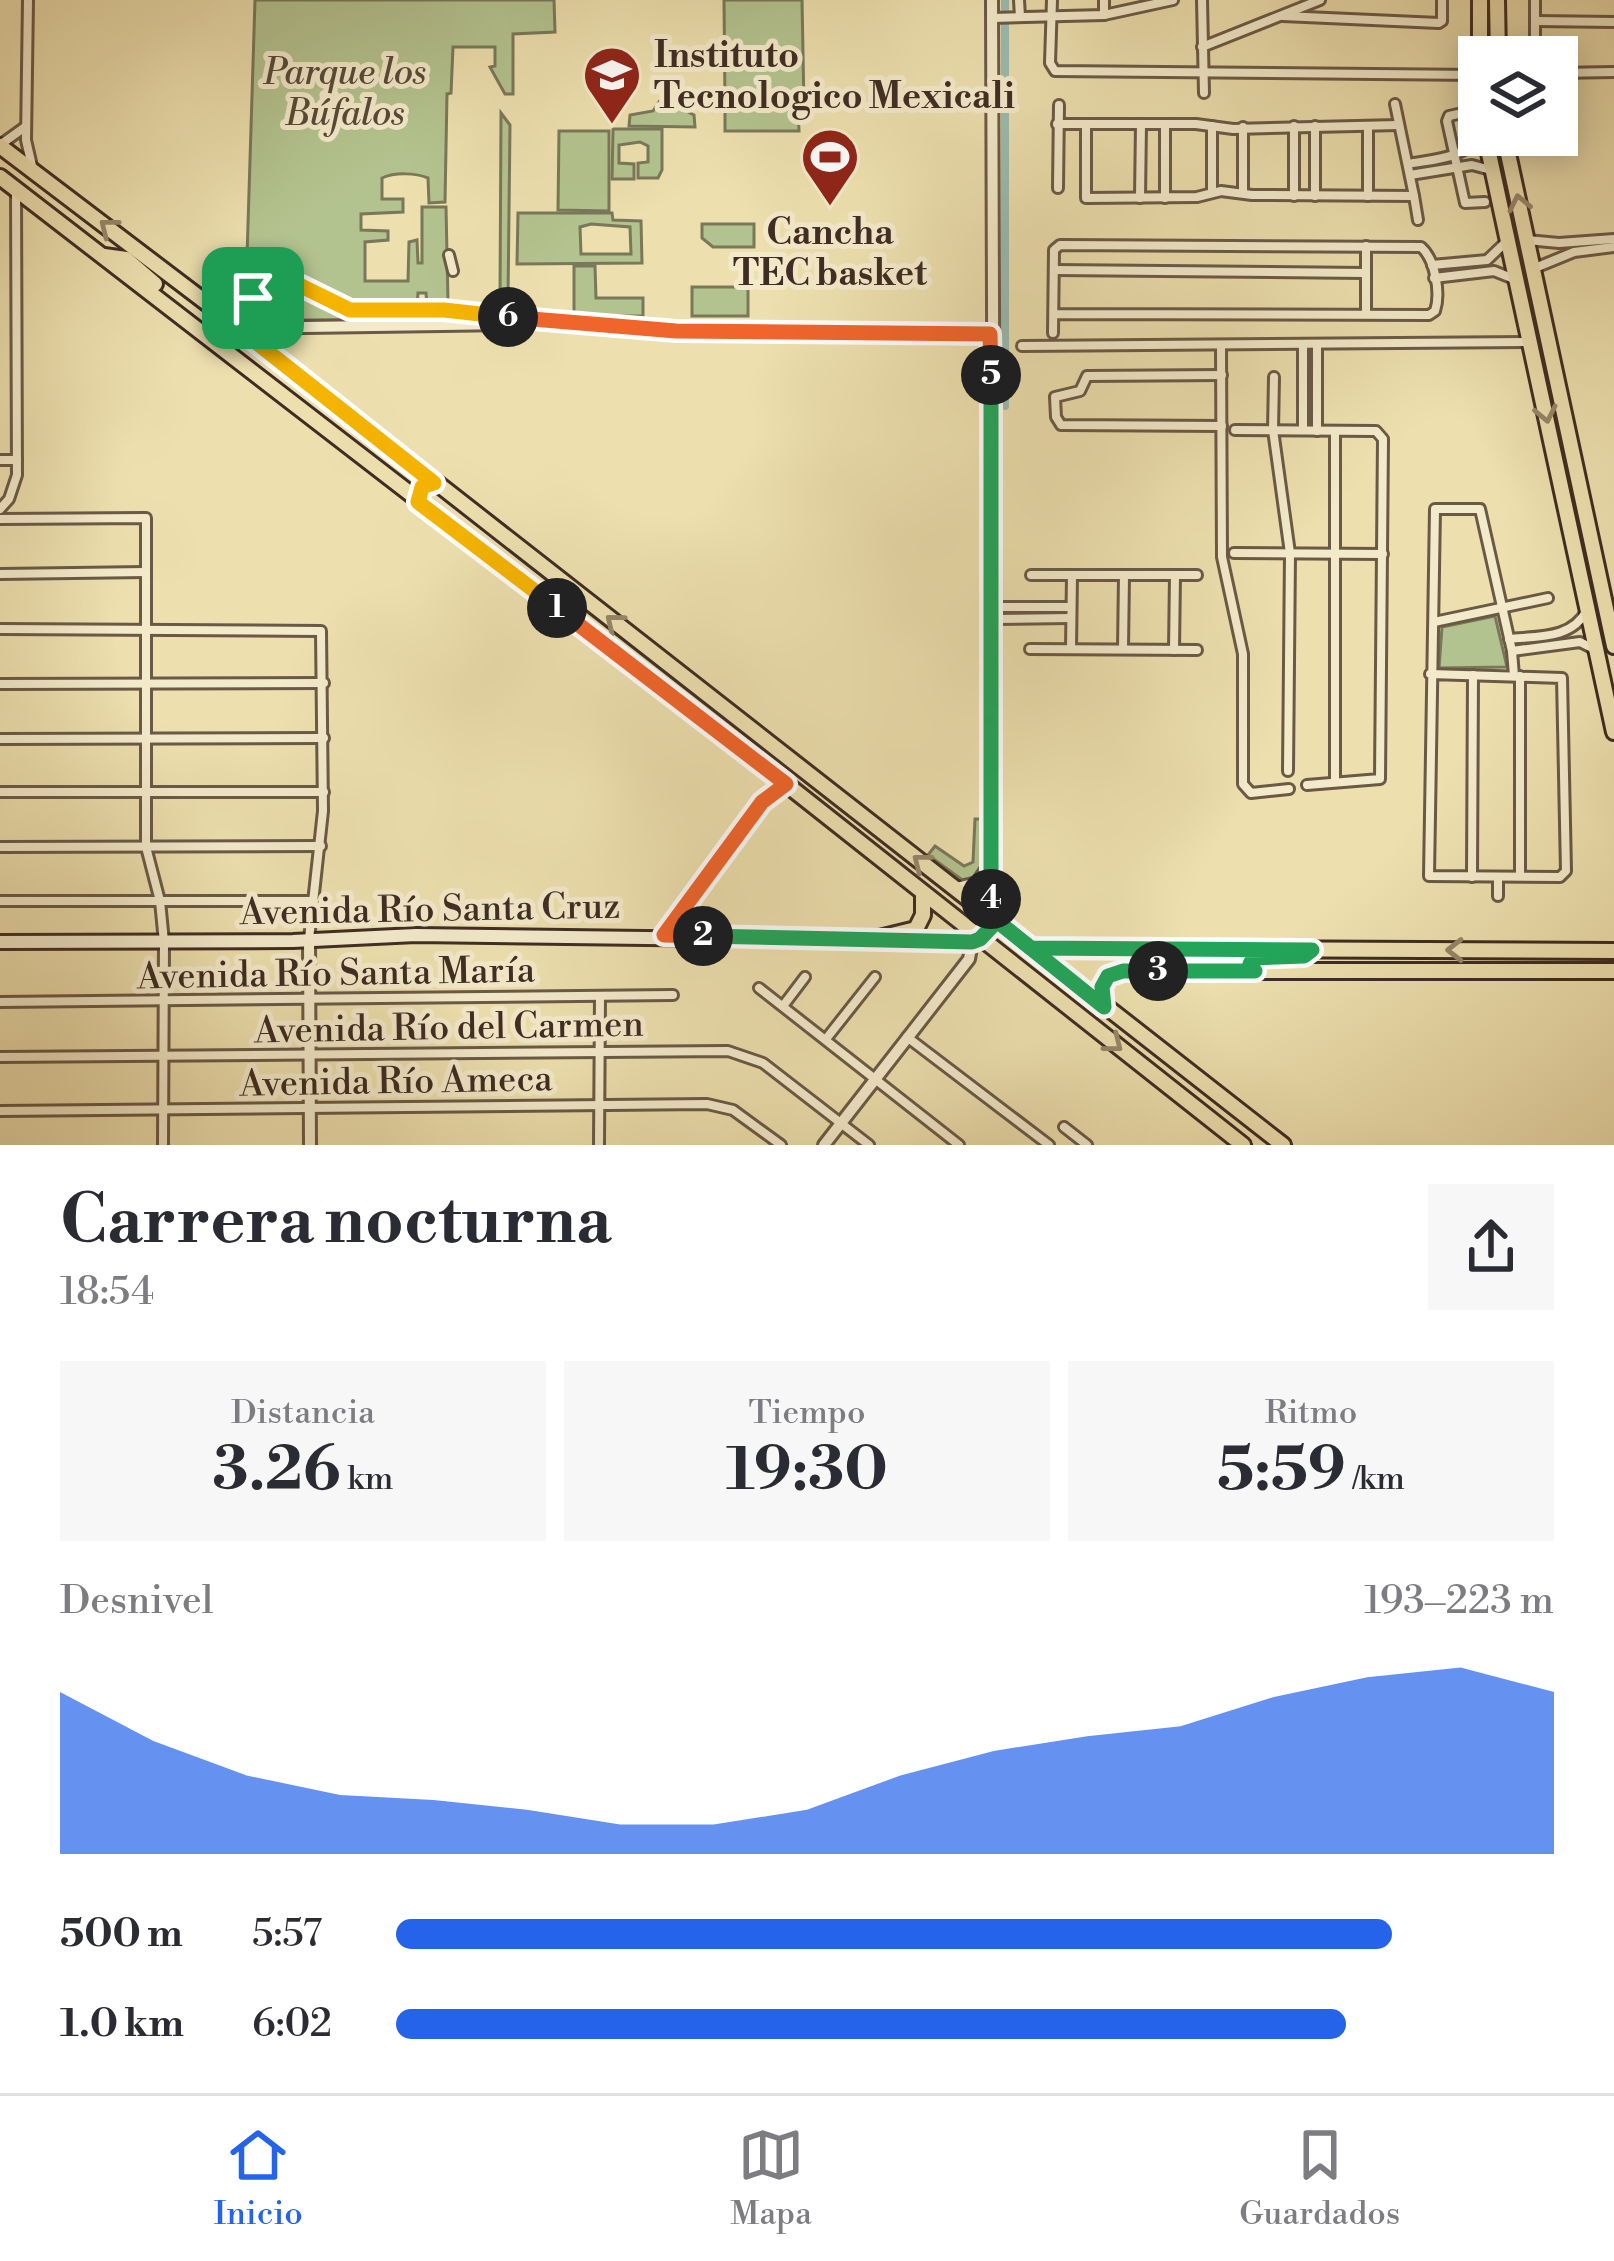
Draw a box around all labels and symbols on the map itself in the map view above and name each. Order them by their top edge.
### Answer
place label: Instituto Tecnologico Mexicali [654,34,1015,120]
school or university icon: Instituto Tecnologico Mexicali [581,44,643,126]
park label: Parque los Búfalos [263,51,426,137]
sports icon: Cancha TEC basket [799,126,861,208]
one-way arrow [1508,194,1533,214]
place label: Cancha TEC basket [733,211,927,297]
one-way arrow [100,220,122,241]
pin [202,247,304,349]
pin: 6 [478,287,538,347]
pin: 5 [961,345,1021,405]
one-way arrow [1532,403,1557,423]
pin: 1 [527,578,587,638]
one-way arrow [606,615,628,636]
one-way arrow [913,855,935,877]
pin: 4 [961,869,1021,929]
street label: Avenida Río Santa Cruz [238,885,621,936]
pin: 2 [673,906,733,966]
one-way arrow [1445,937,1463,963]
pin: 3 [1128,941,1188,1001]
street label: Avenida Río Santa María [136,949,536,1000]
street label: Avenida Río del Carmen [253,1003,644,1054]
one-way arrow [1100,1030,1122,1051]
street label: Avenida Río Ameca [238,1057,554,1108]

